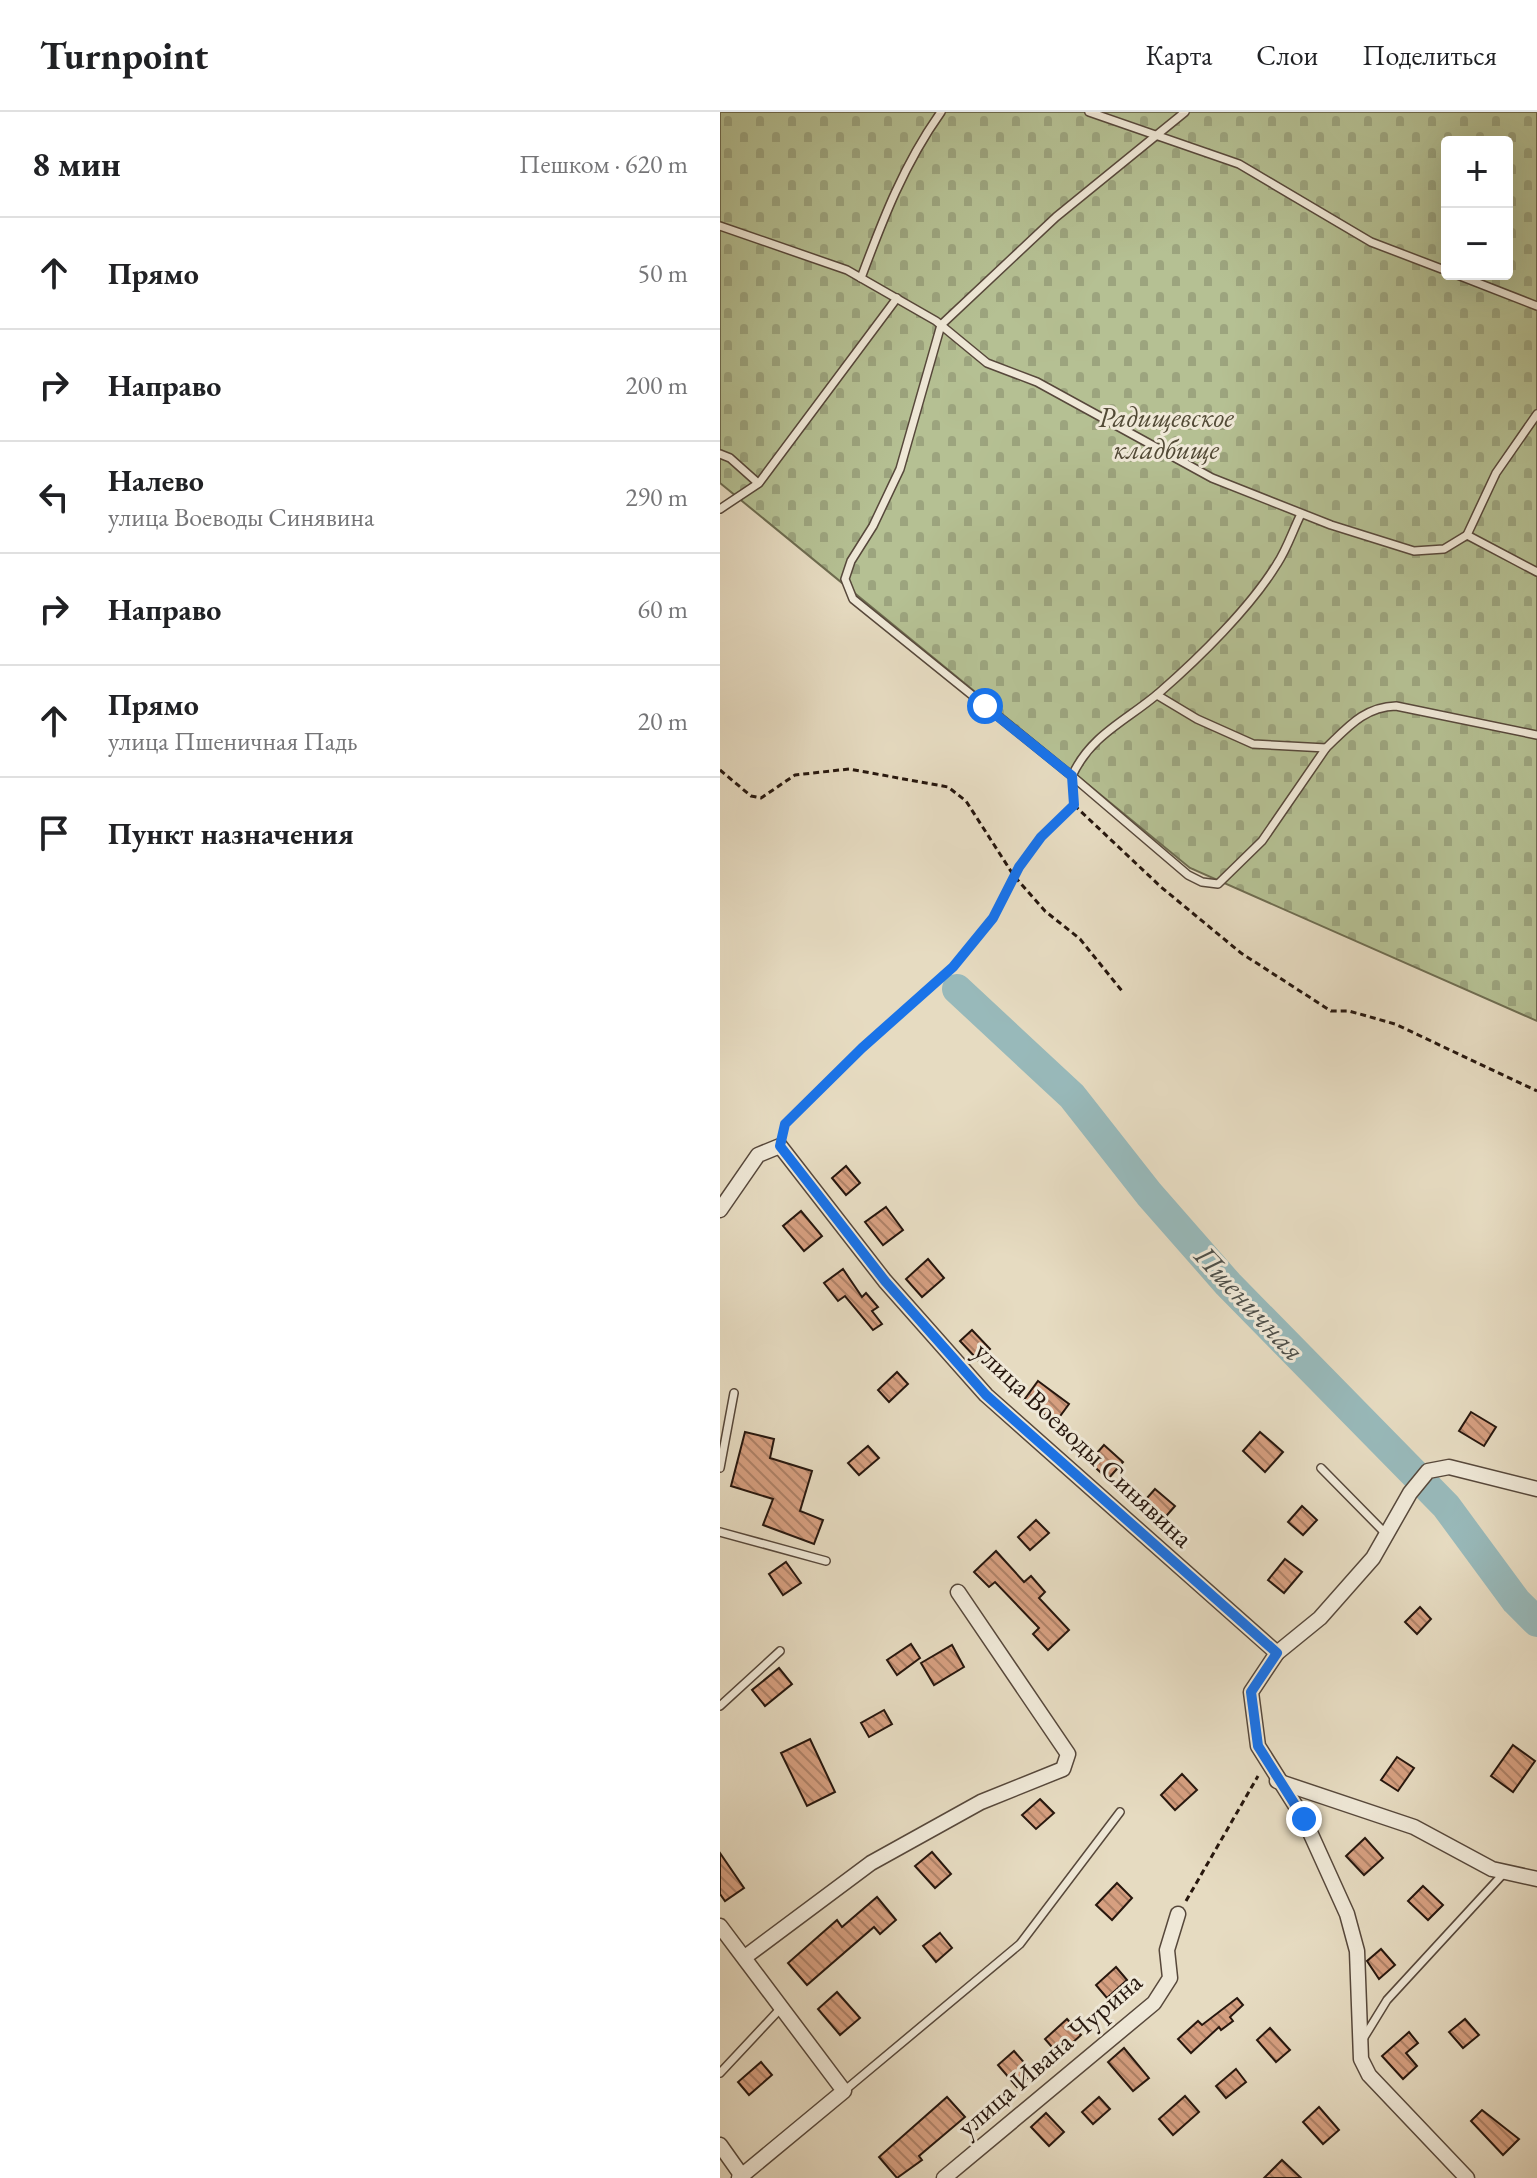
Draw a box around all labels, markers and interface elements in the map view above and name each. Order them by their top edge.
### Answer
text: Turnpoint [40,31,208,80]
text: Карта [1145,37,1212,73]
text: Слои [1256,37,1318,73]
text: Поделиться [1362,37,1497,73]
map controls [1441,136,1513,280]
button: + [1441,136,1513,208]
text: 8 мин [32,142,121,186]
text: Пешком · 620 m [519,147,688,181]
button: − [1441,208,1513,280]
icon: ahead [32,251,76,295]
text: Прямо [108,254,199,293]
text: 50 m [638,256,688,290]
icon: right [32,363,76,407]
text: Направо [108,366,221,405]
text: 200 m [625,368,688,402]
park label: Радищевское кладбище [1098,399,1234,467]
text: Налево [108,461,204,500]
icon: left [32,475,76,519]
text: 290 m [625,480,688,514]
text: улица Воеводы Синявина [108,500,374,534]
icon: right [32,587,76,631]
text: Направо [108,590,221,629]
text: 60 m [638,592,688,626]
text: Прямо [108,685,199,724]
route start [967,688,1003,724]
icon: ahead [32,699,76,743]
text: 20 m [638,704,688,738]
text: улица Пшеничная Падь [108,724,357,758]
icon: arrive [32,811,76,855]
text: Пункт назначения [108,814,354,853]
water label: Пшеничная [1186,1236,1314,1369]
street label: улица Воеводы Синявина [967,1333,1202,1556]
route end [1286,1801,1322,1837]
street label: улица Ивана Чурина [949,1963,1150,2144]

